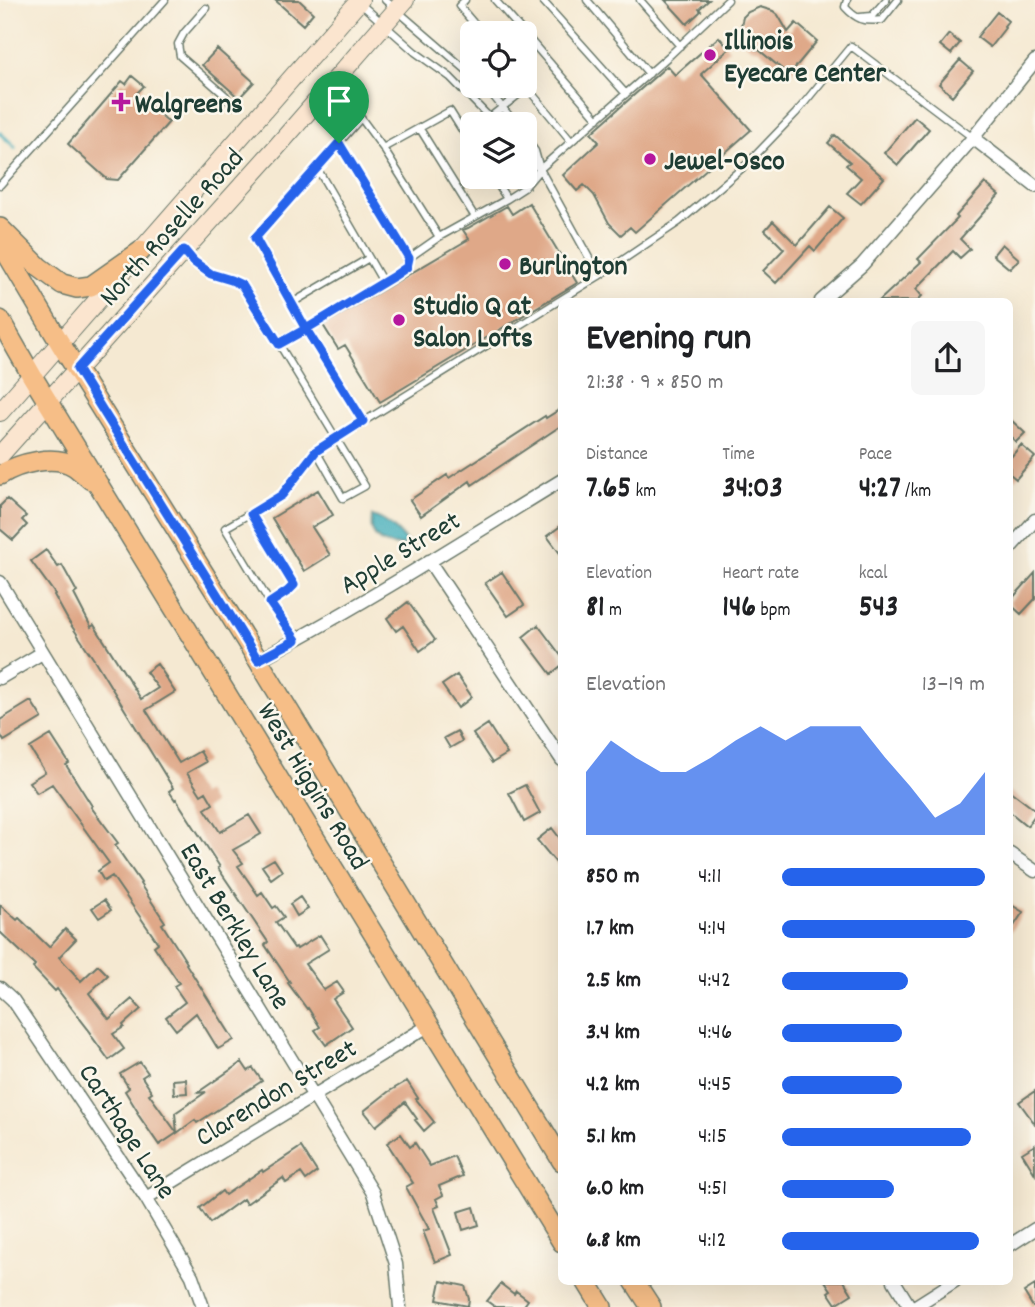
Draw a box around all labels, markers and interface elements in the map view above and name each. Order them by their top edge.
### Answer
map controls [460,21,537,189]
button: locate [460,21,537,98]
place label: Illinois Eyecare Center [724,24,887,96]
marker: Illinois Eyecare Center [702,47,718,63]
pin [309,71,369,143]
icon: arrive [320,82,358,120]
place label: Walgreens [135,87,243,127]
marker: Walgreens [113,94,129,110]
button: layers [460,112,537,189]
street label: North Roselle Road [92,141,256,317]
place label: Jewel-Osco [664,144,785,184]
marker: Jewel-Osco [642,151,658,167]
place label: Burlington [519,249,628,289]
marker: Burlington [497,256,513,272]
place label: Studio Q at Salon Lofts [413,289,533,361]
marker: Studio Q at Salon Lofts [391,312,407,328]
text: Evening run [586,313,751,368]
button: share [911,321,985,395]
text: 21:38 · 9 × 850 m [586,367,724,400]
text: Distance [586,442,648,469]
text: Time [722,442,755,469]
text: Pace [859,442,892,469]
text: 7.65 [586,469,631,512]
text: 34:03 [722,469,783,512]
text: 4:27 [859,469,901,512]
text: km [631,479,656,506]
text: /km [901,479,931,506]
street label: Apple Street [334,503,470,607]
text: Elevation [586,561,652,588]
text: Heart rate [722,561,799,588]
text: kcal [859,561,888,588]
text: 81 [586,588,605,631]
text: 146 [722,588,756,631]
text: 543 [859,588,898,631]
text: m [605,598,622,625]
text: bpm [756,598,790,625]
text: Elevation [586,669,666,702]
text: 13–19 m [922,669,985,702]
street label: West Higgins Road [245,696,377,879]
street label: East Berkley Lane [167,837,298,1019]
text: 850 m [586,861,639,894]
text: 4:11 [698,861,721,894]
text: 1.7 km [586,913,634,946]
text: 4:14 [698,913,726,946]
text: 2.5 km [586,965,641,998]
text: 4:42 [698,965,731,998]
text: 3.4 km [586,1017,640,1050]
text: 4:46 [698,1017,732,1050]
street label: Clarendon Street [189,1031,366,1159]
street label: Carthage Lane [66,1057,184,1208]
text: 4.2 km [586,1069,640,1102]
text: 4:45 [698,1069,732,1102]
text: 5.1 km [586,1121,636,1154]
text: 4:15 [698,1121,727,1154]
text: 6.0 km [586,1173,644,1206]
text: 4:51 [698,1173,727,1206]
text: 6.8 km [586,1225,641,1258]
text: 4:12 [698,1225,726,1258]

